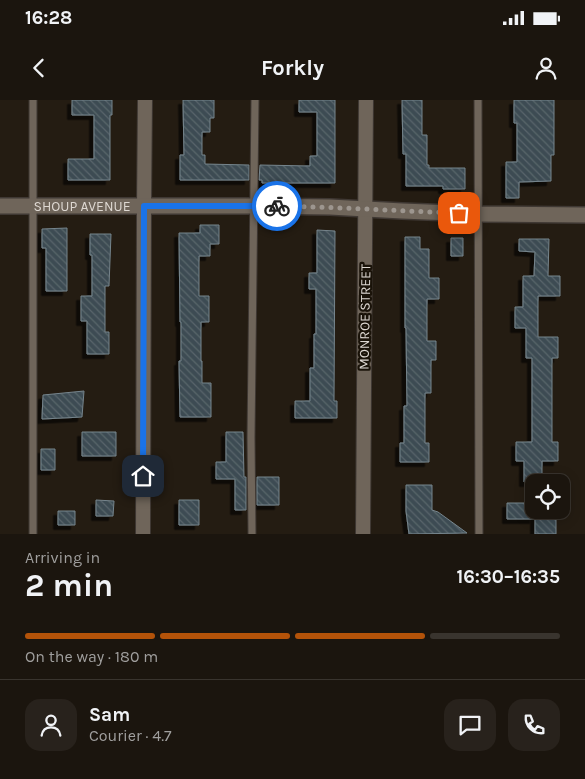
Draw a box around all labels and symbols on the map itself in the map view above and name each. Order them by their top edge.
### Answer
courier [252,181,302,231]
pin [438,192,480,234]
street label: SHOUP AVENUE [33,198,131,215]
street label: MONROE STREET [356,264,374,370]
pin [122,455,164,497]

